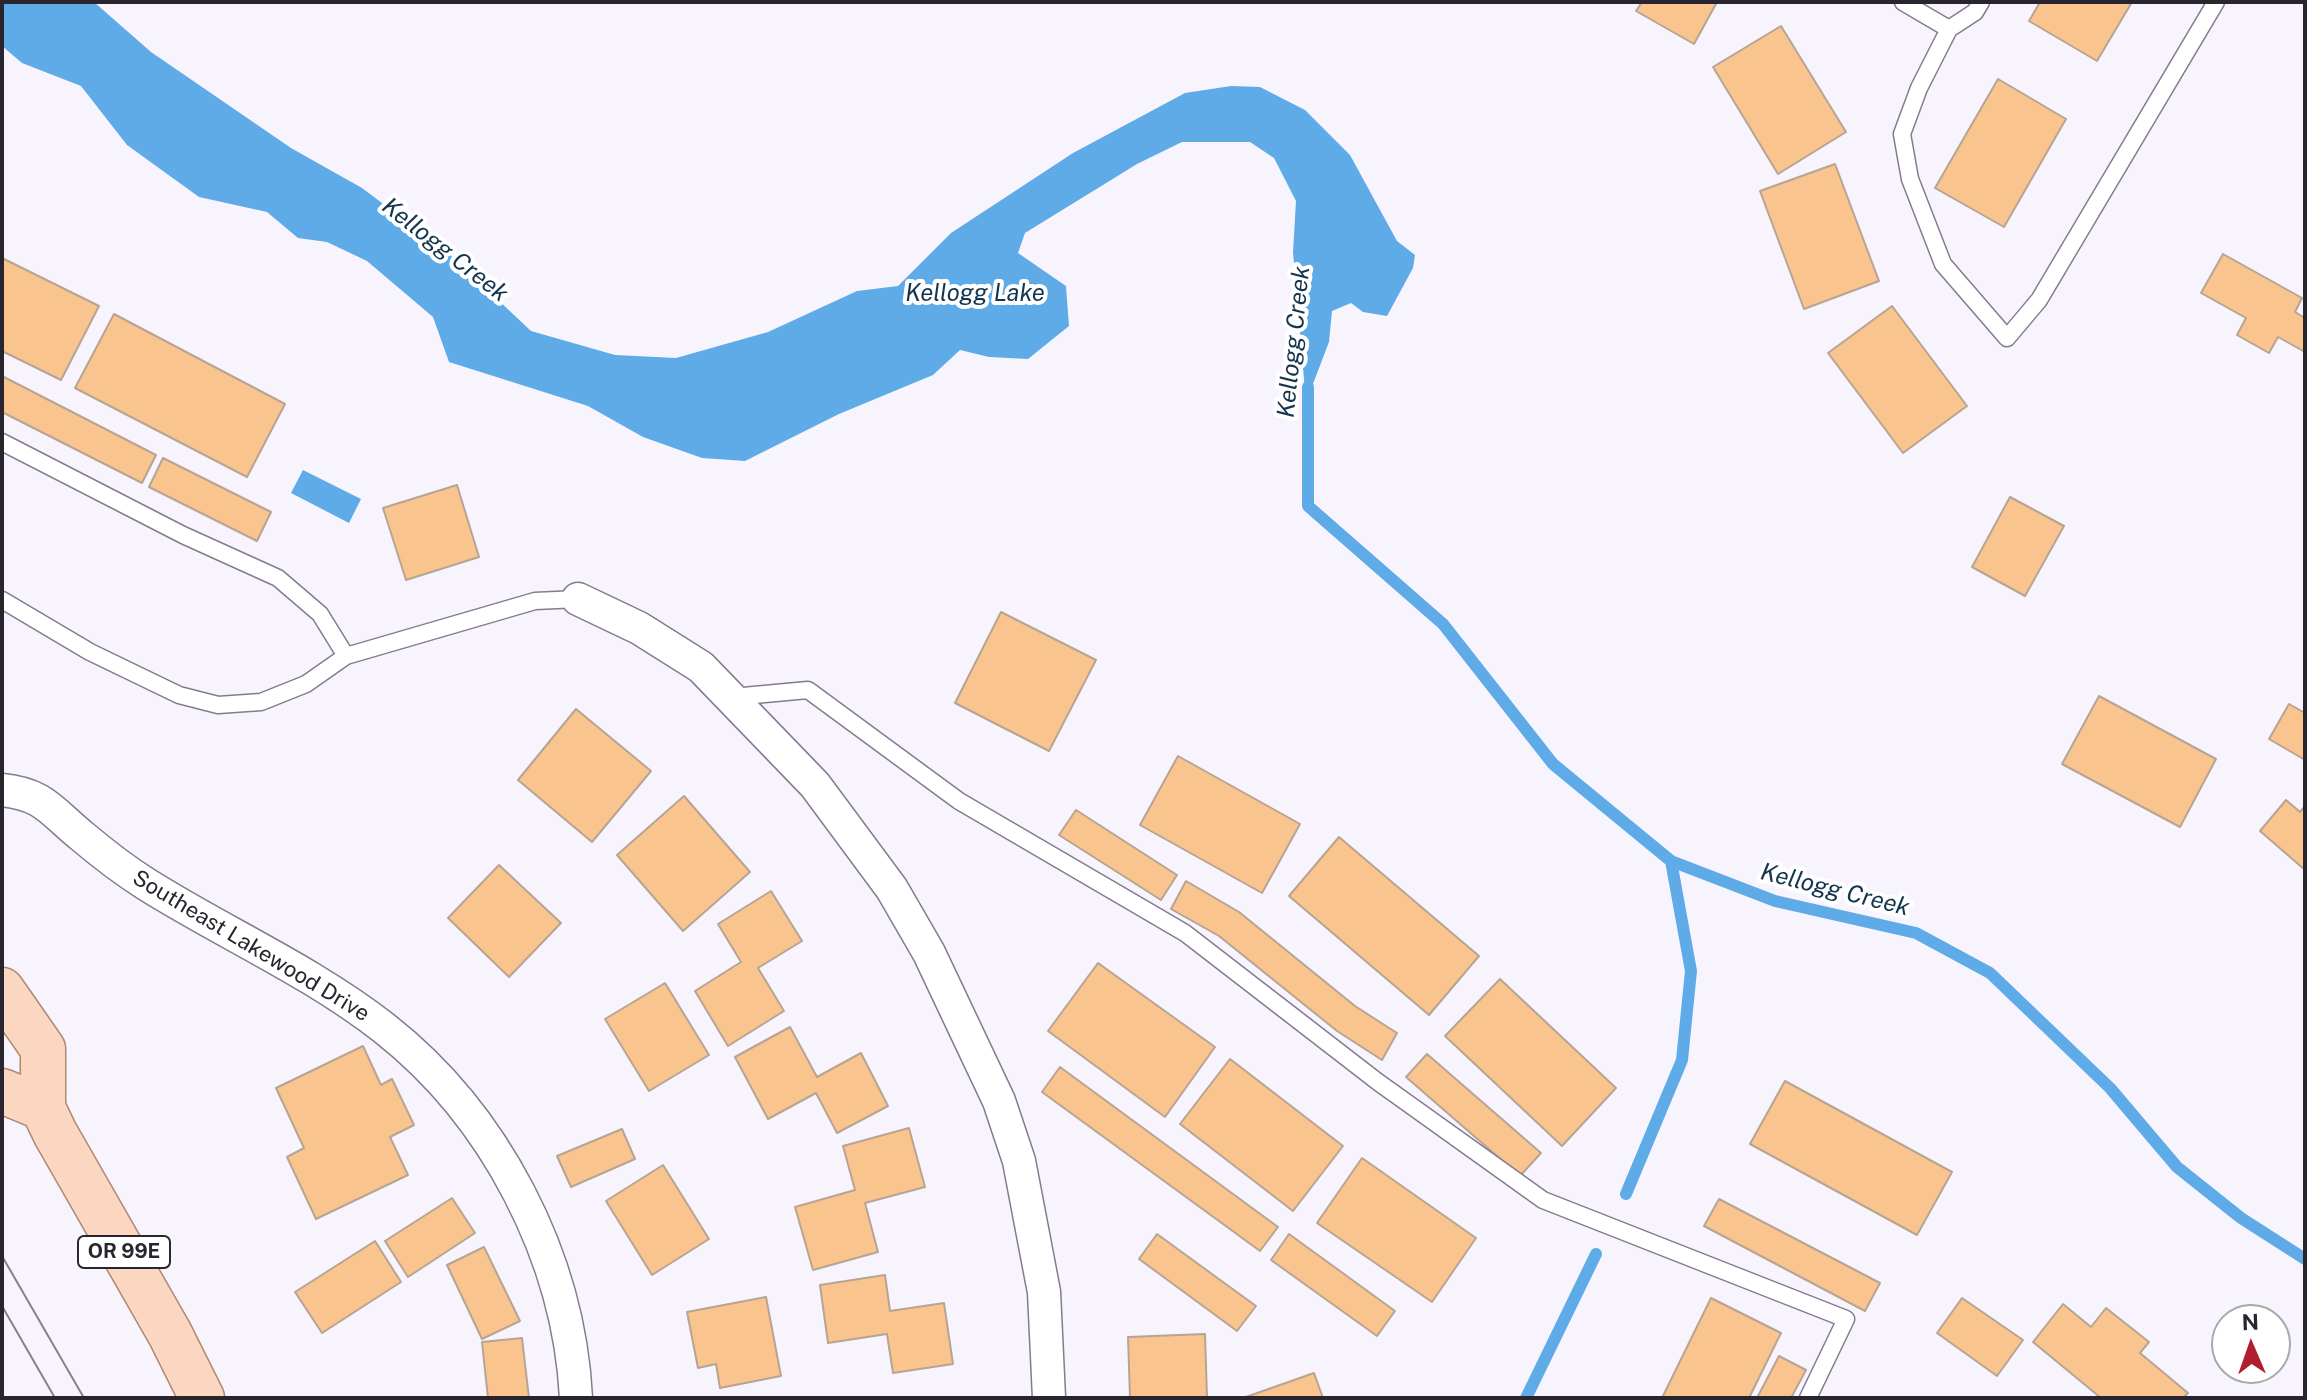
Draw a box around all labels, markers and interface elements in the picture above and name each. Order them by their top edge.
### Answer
water label: Kellogg Creek [376,192,514,308]
water label: Kellogg Creek [1272,265,1316,419]
water label: Kellogg Lake [905,280,1045,308]
water label: Kellogg Creek [1758,858,1912,922]
street label: Southeast Lakewood Drive [128,865,374,1027]
road number: OR 99E [78,1236,170,1268]
north arrow [2211,1304,2291,1384]
text: N [2241,1309,2259,1335]

